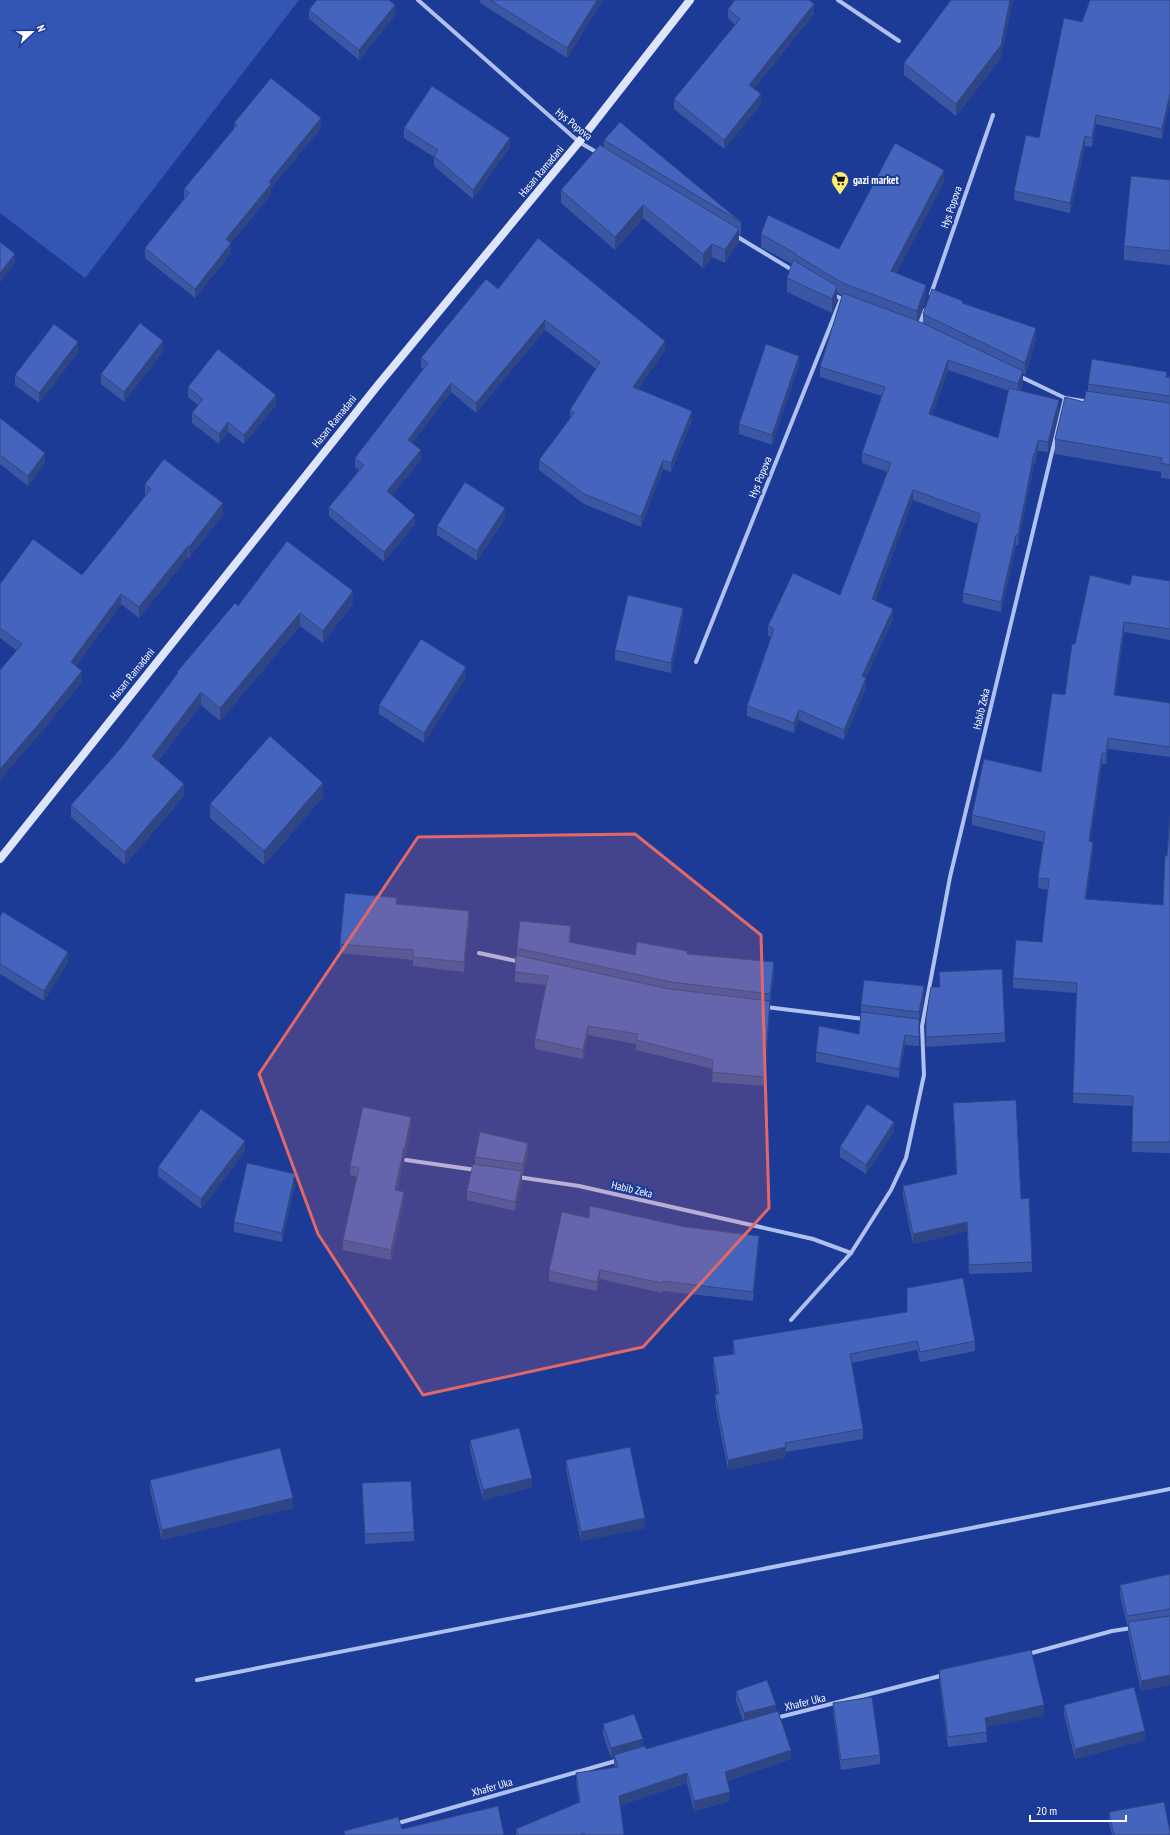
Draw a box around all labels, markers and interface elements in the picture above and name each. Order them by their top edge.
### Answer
north arrow [12,12,52,52]
text: N [34,23,49,34]
street label: Hys Popova [553,105,595,143]
street label: Hasan Ramadani [515,142,567,200]
supermarket icon: gazi market [830,170,850,195]
place label: gazi market [853,173,900,187]
street label: Hys Popova [937,184,965,230]
street label: Hasan Ramadani [309,392,359,450]
street label: Hys Popova [745,454,775,500]
street label: Hasan Ramadani [107,645,157,703]
street label: Habib Zeka [969,687,993,731]
street label: Habib Zeka [610,1177,654,1201]
street label: Xhafer Uka [783,1690,827,1714]
street label: Xhafer Uka [470,1775,514,1799]
scale bar [1030,1797,1126,1823]
text: 20 m [1036,1803,1057,1818]

